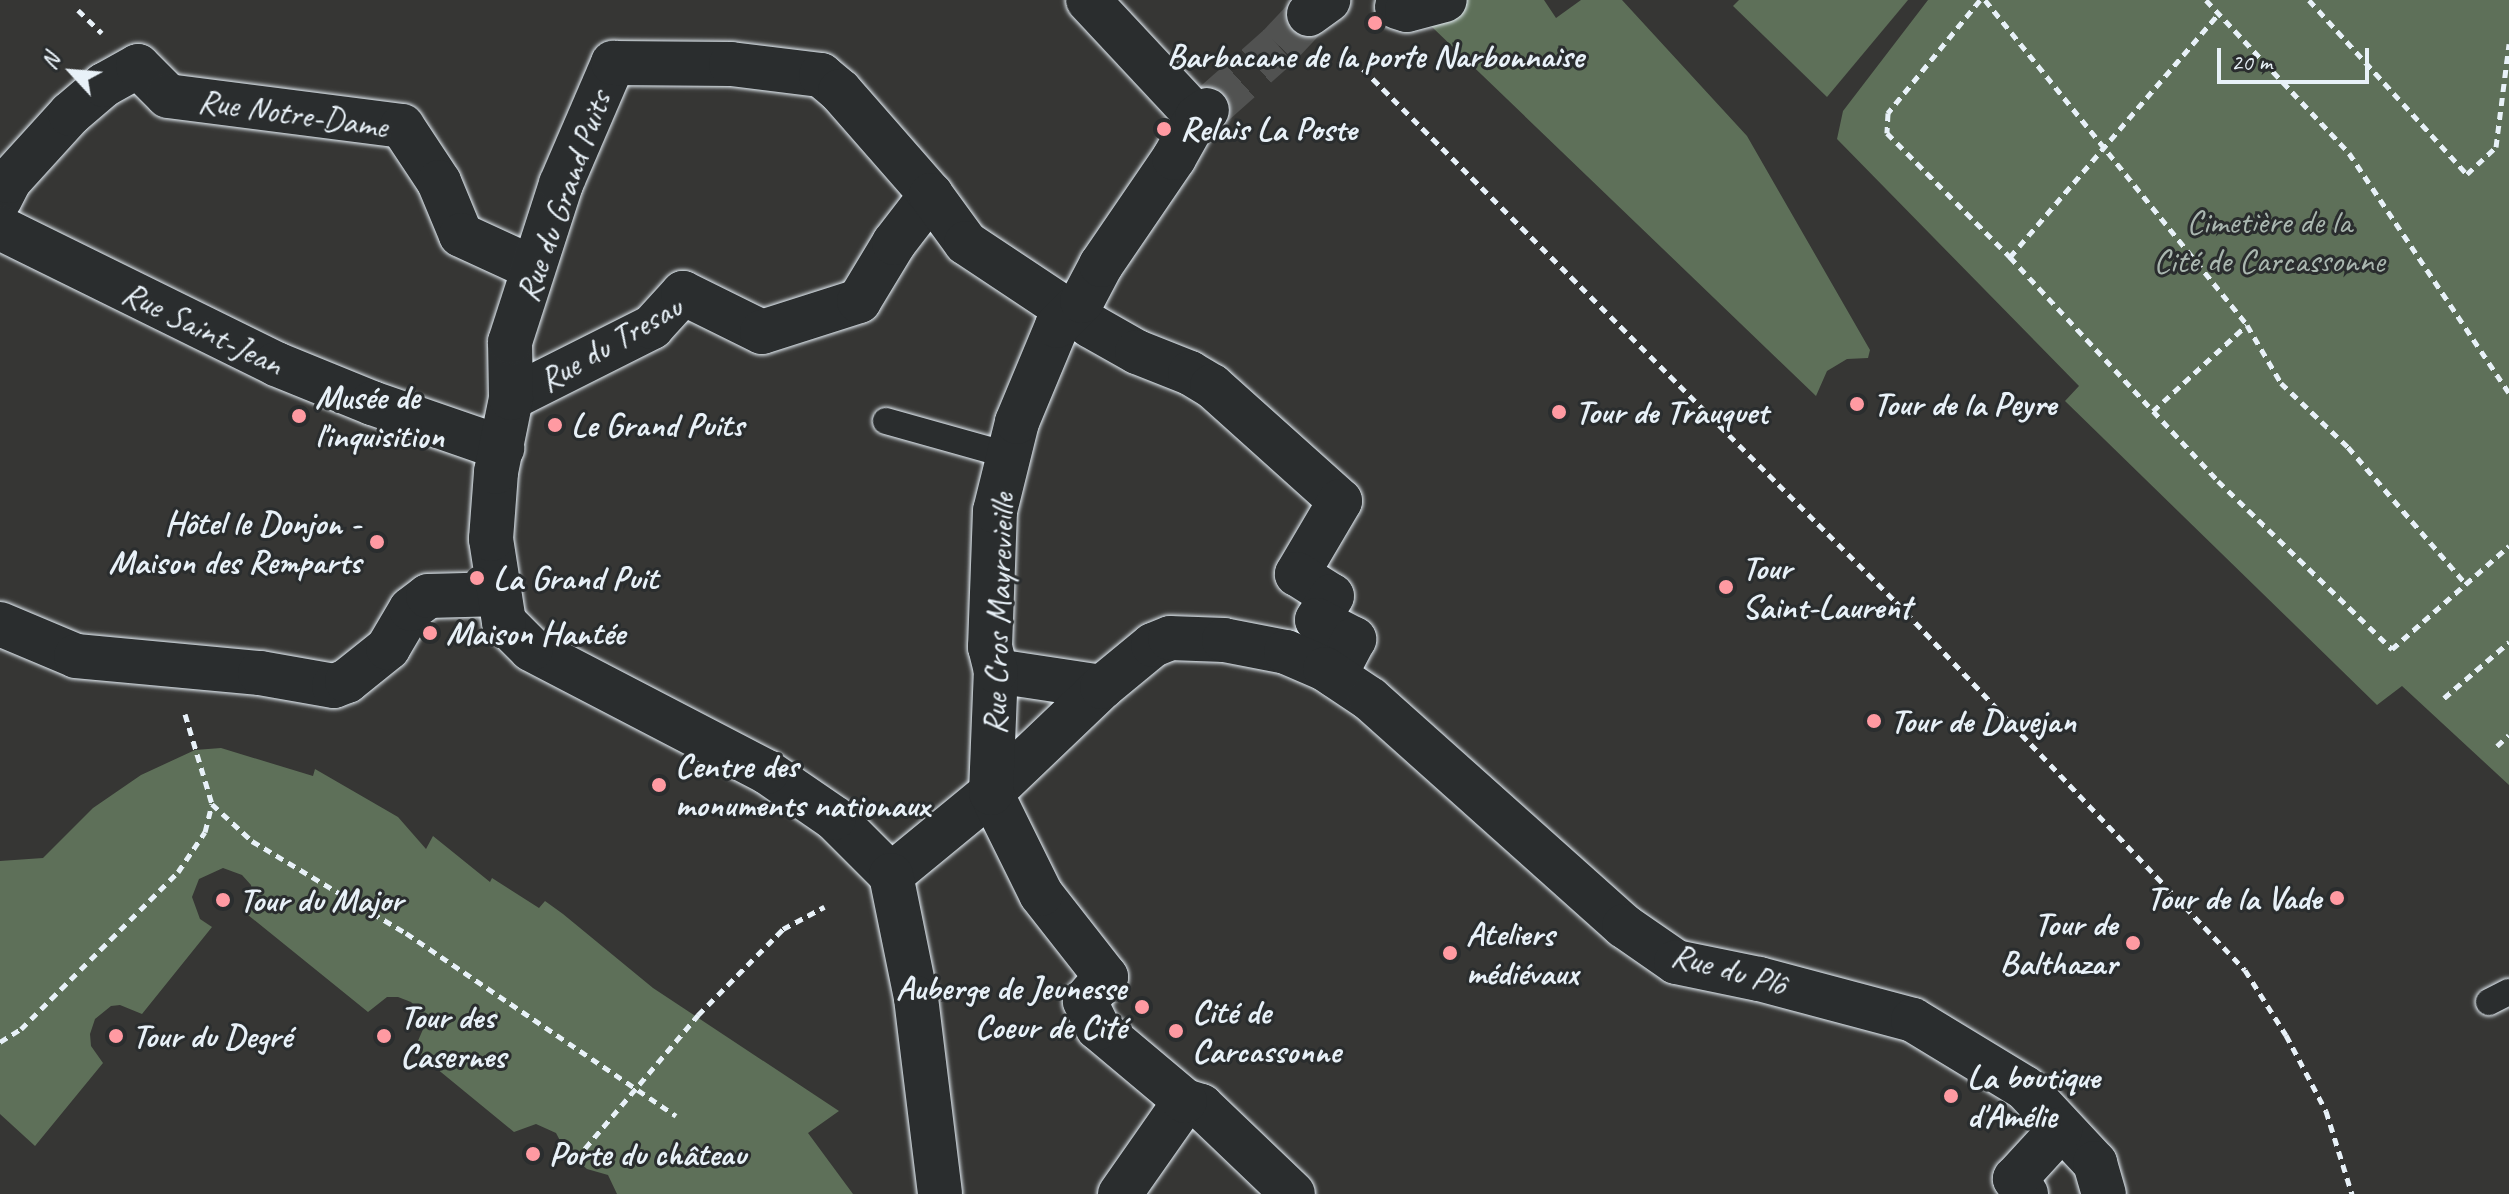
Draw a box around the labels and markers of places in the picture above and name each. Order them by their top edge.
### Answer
marker: Barbacane de la porte Narbonnaise [1366,14,1384,32]
place label: Barbacane de la porte Narbonnaise [1166,36,1584,76]
place label: Relais La Poste [1180,109,1356,149]
marker: Relais La Poste [1155,120,1173,138]
place label: Musée de l'inquisition [315,376,444,456]
place label: Tour de la Peyre [1873,384,2055,424]
place label: Tour de Trauquet [1575,392,1767,432]
marker: Tour de la Peyre [1848,395,1866,413]
marker: Tour de Trauquet [1550,403,1568,421]
place label: Le Grand Puits [571,405,744,445]
marker: Musée de l'inquisition [290,407,308,425]
marker: Le Grand Puits [546,416,564,434]
place label: Hôtel le Donjon - Maison des Remparts [110,502,361,582]
marker: Hôtel le Donjon - Maison des Remparts [368,533,386,551]
place label: Tour Saint-Laurent [1742,547,1911,626]
place label: La Grand Puit [493,558,658,598]
marker: La Grand Puit [468,569,486,587]
marker: Tour Saint-Laurent [1717,578,1735,596]
place label: Maison Hantée [446,613,625,653]
marker: Maison Hantée [421,624,439,642]
place label: Tour de Davejan [1890,701,2075,741]
marker: Tour de Davejan [1865,712,1883,730]
place label: Centre des monuments nationaux [675,745,929,824]
marker: Centre des monuments nationaux [650,776,668,794]
place label: Tour de la Vade [2145,878,2321,918]
place label: Tour du Major [239,880,403,920]
marker: Tour de la Vade [2328,889,2346,907]
marker: Tour du Major [214,891,232,909]
place label: Tour de Balthazar [2000,903,2117,982]
place label: Ateliers médiévaux [1466,913,1578,992]
marker: Tour de Balthazar [2124,934,2142,952]
marker: Ateliers médiévaux [1441,944,1459,962]
place label: Auberge de Jeunesse Coeur de Cité [896,967,1126,1046]
place label: Cité de Carcassonne [1192,991,1340,1070]
place label: Tour des Casernes [400,996,506,1076]
marker: Auberge de Jeunesse Coeur de Cité [1133,998,1151,1016]
place label: Tour du Degré [132,1016,291,1056]
marker: Cité de Carcassonne [1167,1022,1185,1040]
marker: Tour du Degré [107,1027,125,1045]
marker: Tour des Casernes [375,1027,393,1045]
place label: La boutique d'Amélie [1967,1056,2100,1136]
marker: La boutique d'Amélie [1942,1087,1960,1105]
place label: Porte du château [549,1134,746,1174]
marker: Porte du château [524,1145,542,1163]

